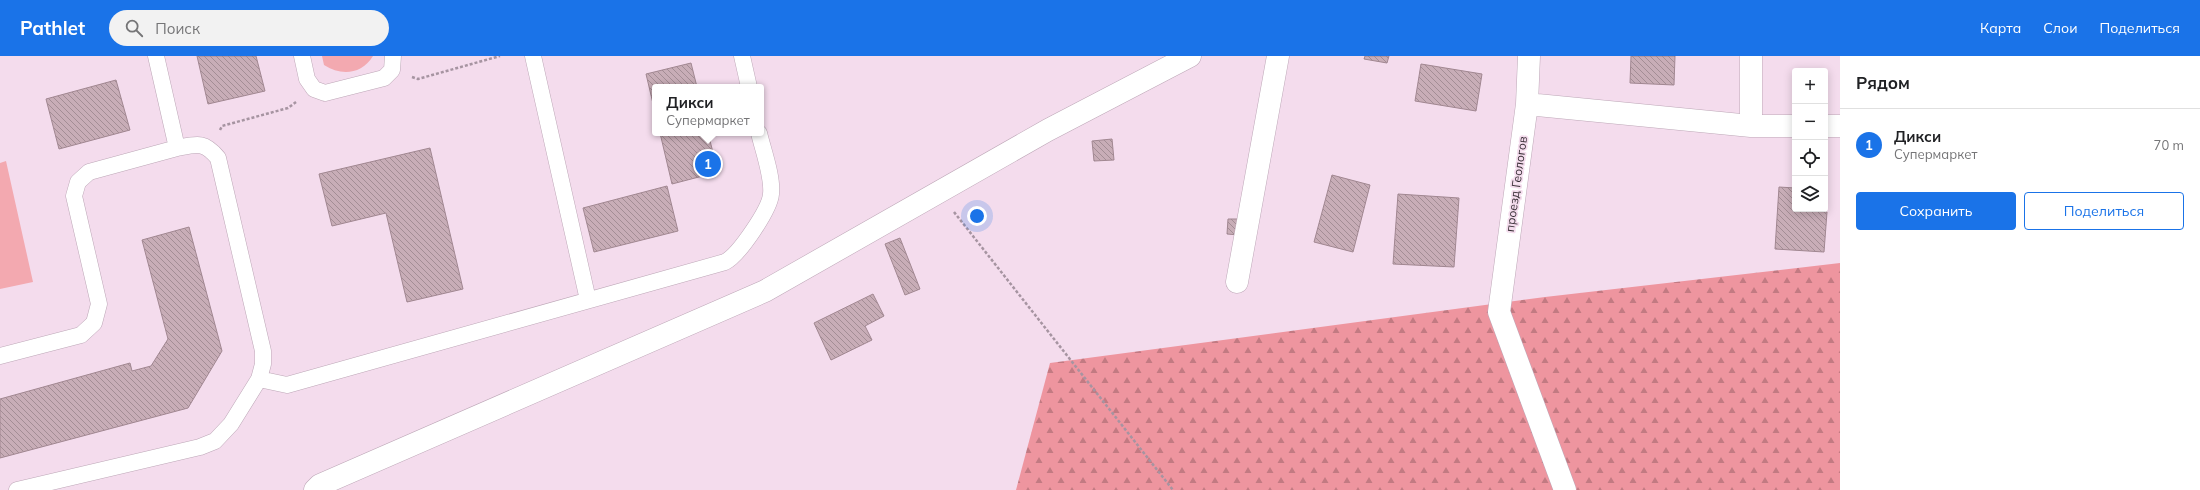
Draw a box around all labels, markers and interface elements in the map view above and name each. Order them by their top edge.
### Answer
search box [109,10,389,46]
text: Pathlet [20,16,85,40]
icon: search [123,17,145,39]
text: Поиск [155,19,200,38]
text: Карта [1980,19,2021,37]
text: Слои [2043,19,2078,37]
text: Поделиться [2100,19,2180,37]
map controls [1792,68,1828,212]
button: + [1792,68,1828,104]
text: Рядом [1856,72,1910,93]
popup [652,84,764,136]
text: Дикси [666,93,713,112]
button: − [1792,104,1828,140]
text: Супермаркет [666,112,750,128]
text: Дикси [1894,127,1941,146]
street label: проезд Геологов [1502,135,1530,233]
text: 1 [1865,137,1873,153]
text: 70 m [2154,137,2184,153]
button: locate [1792,140,1828,176]
text: Супермаркет [1894,146,1977,162]
pin: 1 [695,149,721,179]
button: layers [1792,176,1828,212]
button: Сохранить [1856,192,2016,230]
button: Поделиться [2024,192,2184,230]
your location [967,206,987,226]

